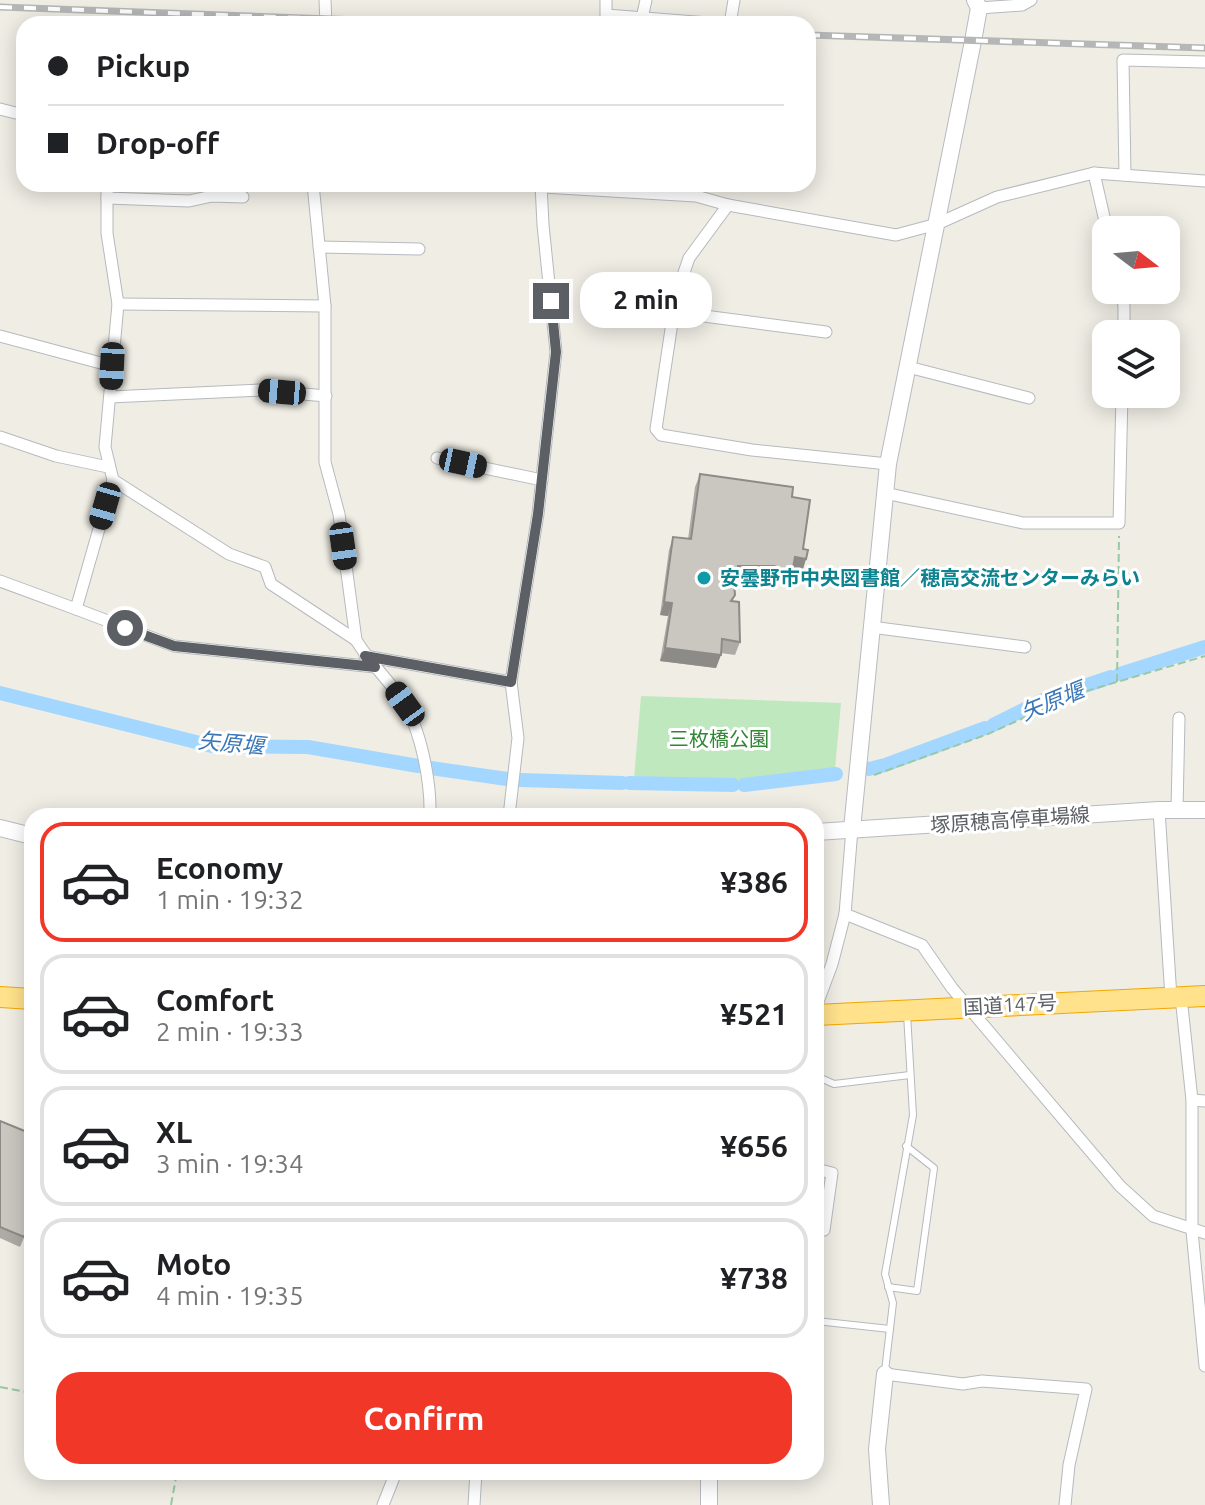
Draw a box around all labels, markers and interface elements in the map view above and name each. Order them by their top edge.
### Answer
text: Pickup [96,49,190,83]
text: Drop-off [96,126,219,160]
north arrow [1092,216,1180,304]
map controls [1092,216,1180,408]
callout: 2 min [579,273,711,329]
route end [533,283,569,319]
text: 2 min [613,285,679,314]
button: layers [1092,320,1180,408]
car [99,341,125,391]
car [257,378,307,406]
car [437,446,489,480]
car [87,480,123,532]
car [328,521,358,571]
place label: 安曇野市中央図書館／穂高交流センターみらい [720,566,1140,589]
marker: 安曇野市中央図書館／穂高交流センターみらい [695,569,713,587]
route start [107,610,143,646]
water label: 矢原堰 [1017,675,1091,724]
car [381,678,429,730]
water label: 矢原堰 [197,727,269,758]
park label: 三枚橋公園 [669,727,769,750]
street label: 塚原穂高停車場線 [929,802,1091,837]
icon: car [60,846,132,918]
text: Economy [156,851,283,885]
text: ¥386 [720,865,788,899]
text: 1 min · 19:32 [156,885,304,914]
icon: car [60,978,132,1050]
text: Comfort [156,983,274,1017]
street label: 国道147号 [963,991,1057,1018]
text: ¥521 [720,997,788,1031]
text: 2 min · 19:33 [156,1017,304,1046]
icon: car [60,1110,132,1182]
text: XL [156,1115,192,1149]
text: ¥656 [720,1129,788,1163]
text: 3 min · 19:34 [156,1149,304,1178]
icon: car [60,1242,132,1314]
text: Moto [156,1247,231,1281]
text: ¥738 [720,1261,788,1295]
text: 4 min · 19:35 [156,1281,304,1310]
button: Confirm [56,1372,792,1464]

